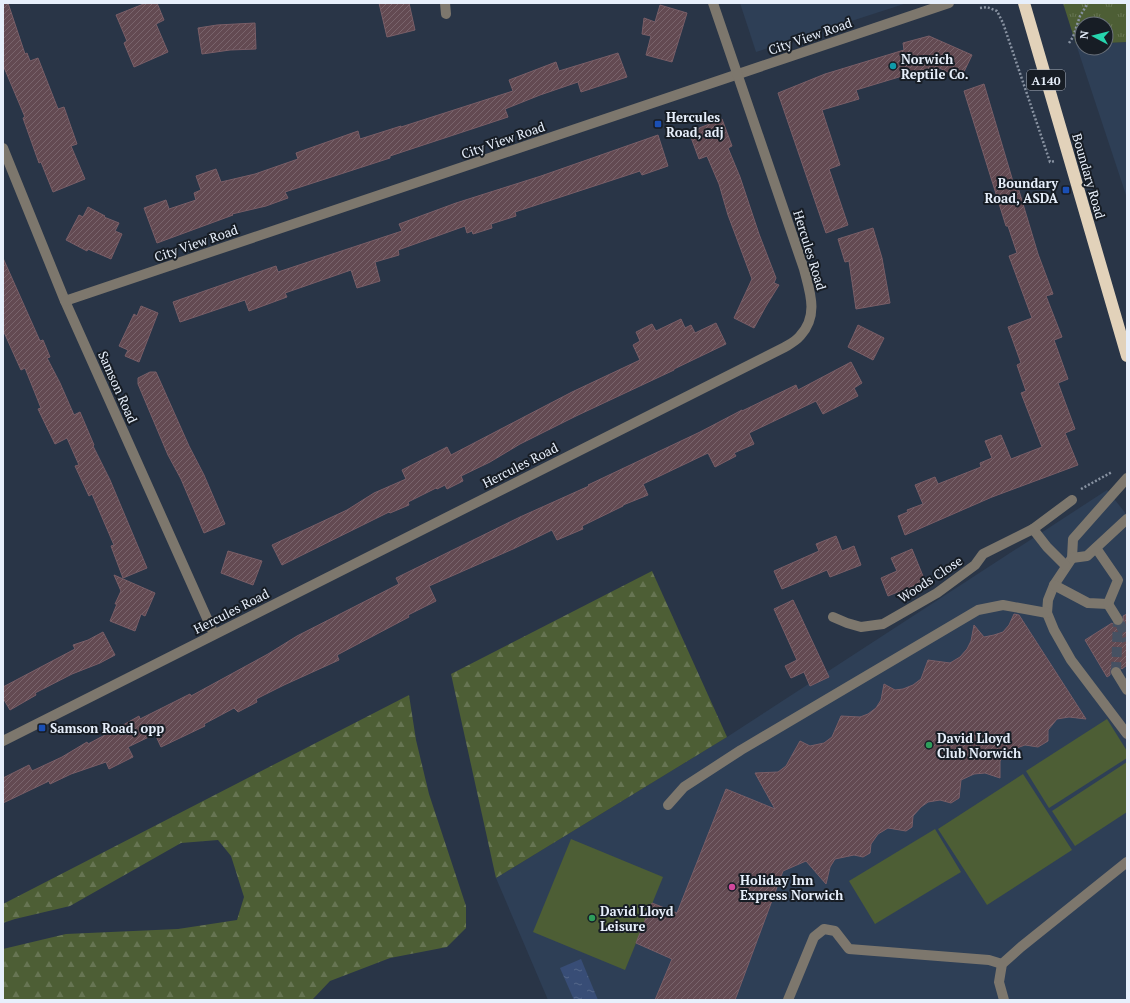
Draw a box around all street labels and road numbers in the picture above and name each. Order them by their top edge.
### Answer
street label: City View Road [766,13,854,59]
road number: A140 [1027,70,1065,90]
street label: City View Road [459,117,547,163]
street label: Boundary Road [1068,131,1110,221]
street label: Hercules Road [789,208,831,292]
street label: City View Road [152,220,240,266]
street label: Samson Road [94,348,142,426]
street label: Hercules Road [479,438,561,492]
street label: Woods Close [894,551,966,607]
street label: Hercules Road [190,584,272,638]

